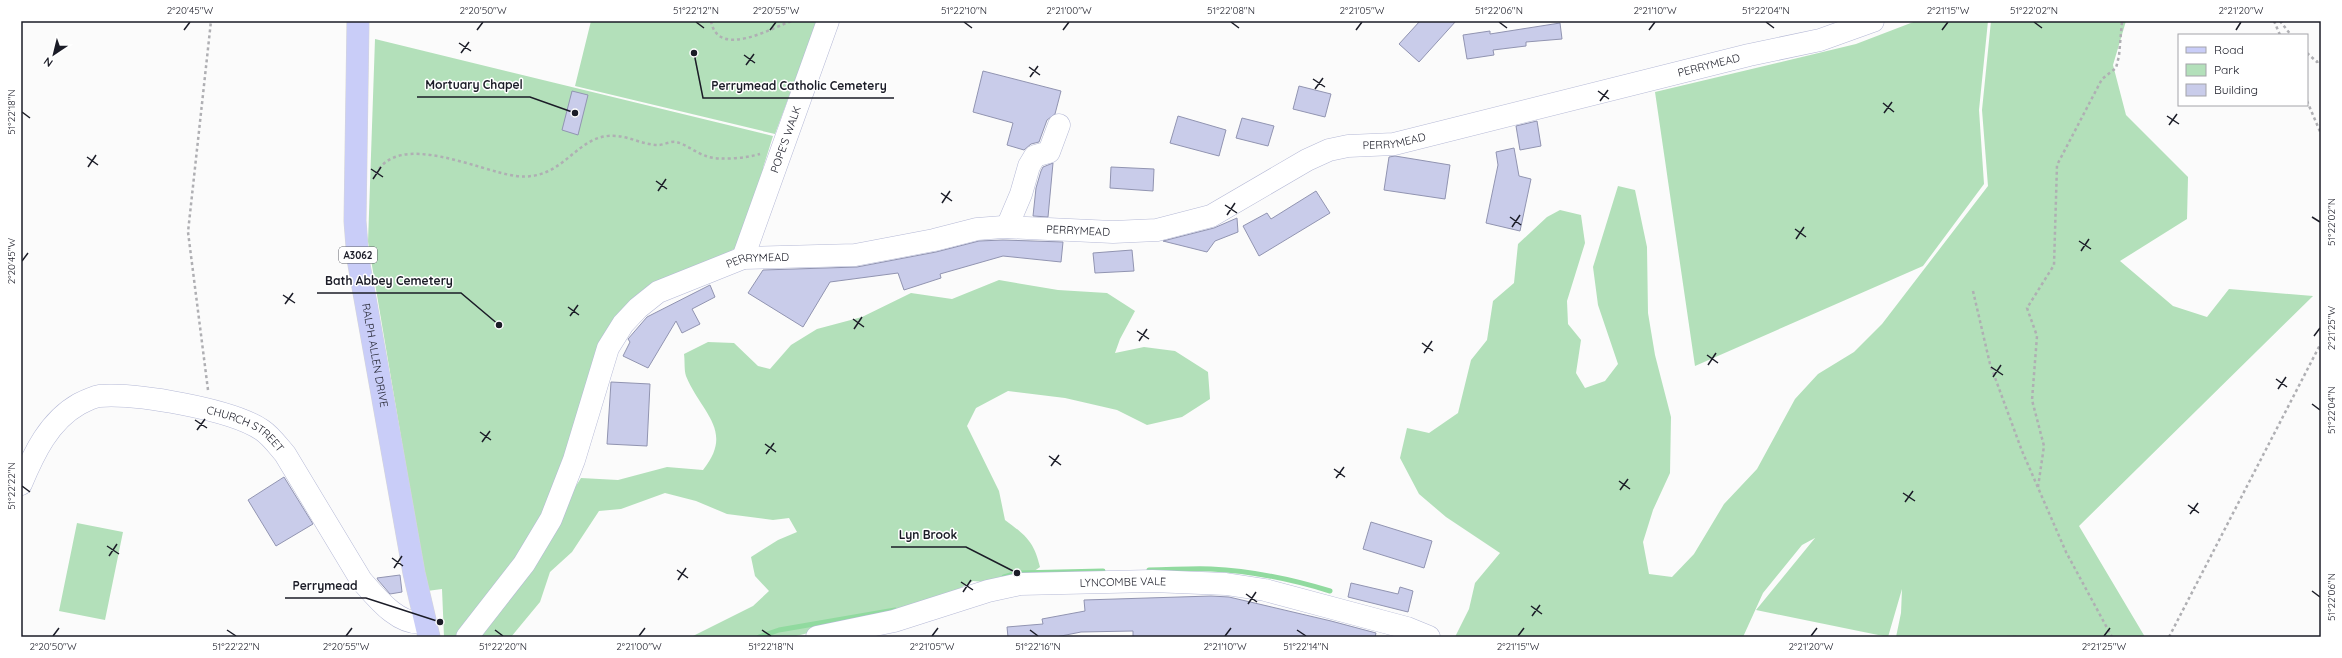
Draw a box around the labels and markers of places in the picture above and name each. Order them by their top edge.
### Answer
callout: Mortuary Chapel [417,73,530,97]
callout: Perrymead Catholic Cemetery [703,74,894,98]
callout: Bath Abbey Cemetery [317,269,461,293]
callout: Lyn Brook [891,523,966,547]
callout: Perrymead [285,574,366,598]

